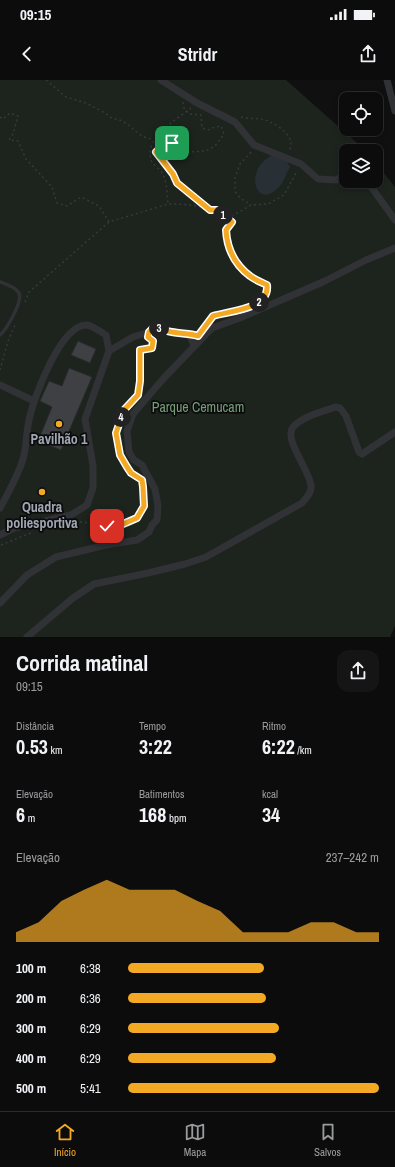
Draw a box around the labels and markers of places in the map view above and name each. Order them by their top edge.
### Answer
pin [155,126,189,160]
pin: 1 [213,205,233,225]
pin: 2 [249,292,269,312]
pin: 3 [149,318,169,338]
pin: 4 [111,407,131,427]
marker: Pavilhão 1 [54,419,64,429]
place label: Pavilhão 1 [31,430,88,448]
marker: Quadra poliesportiva [37,487,47,497]
place label: Quadra poliesportiva [6,498,78,532]
pin [90,509,124,543]

